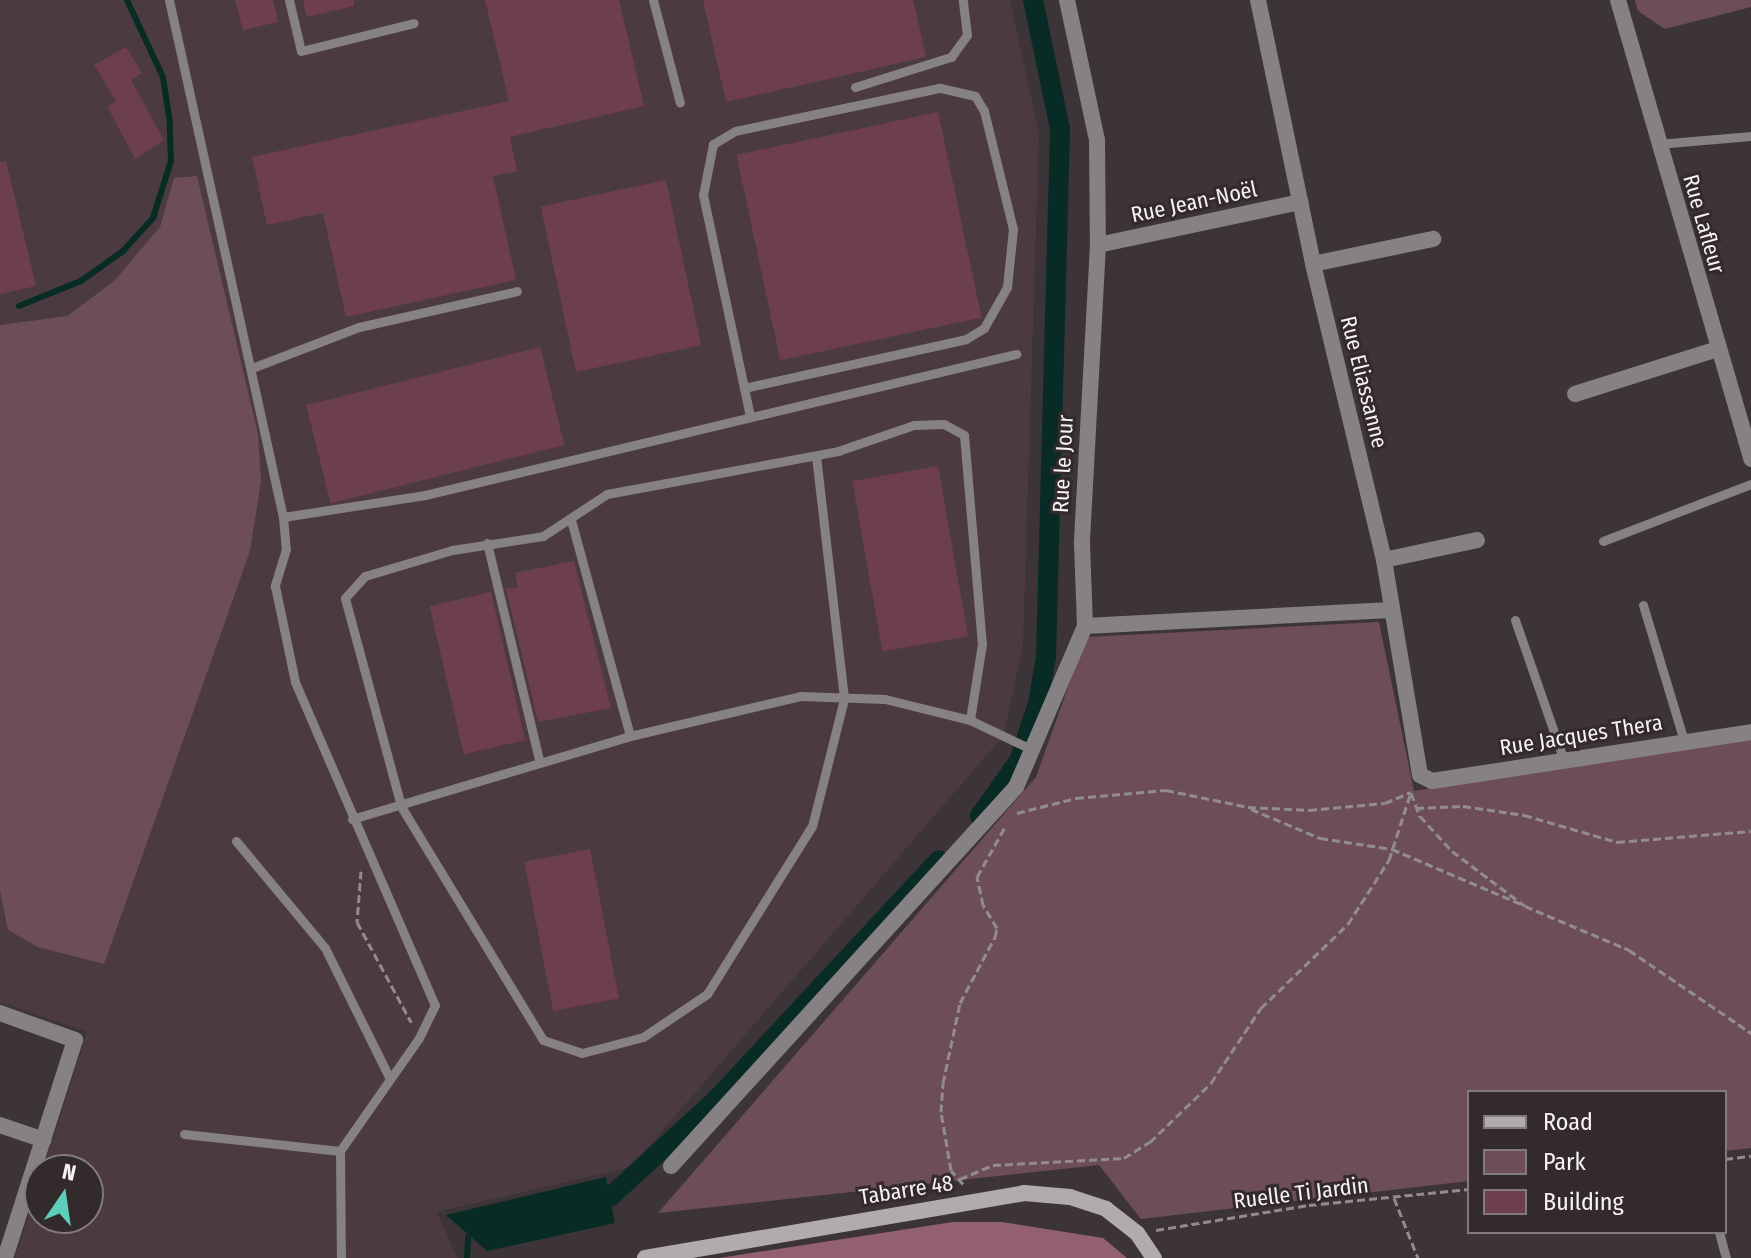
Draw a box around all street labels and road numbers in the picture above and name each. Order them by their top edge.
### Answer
street label: Rue Lafleur [1677,171,1731,277]
street label: Rue Jean-Noël [1129,176,1259,228]
street label: Rue Eliassanne [1335,313,1393,451]
street label: Rue le Jour [1047,414,1079,514]
street label: Rue Jacques Thera [1498,709,1664,761]
street label: Tabarre 48 [857,1170,955,1210]
street label: Ruelle Ti Jardin [1232,1172,1370,1214]

